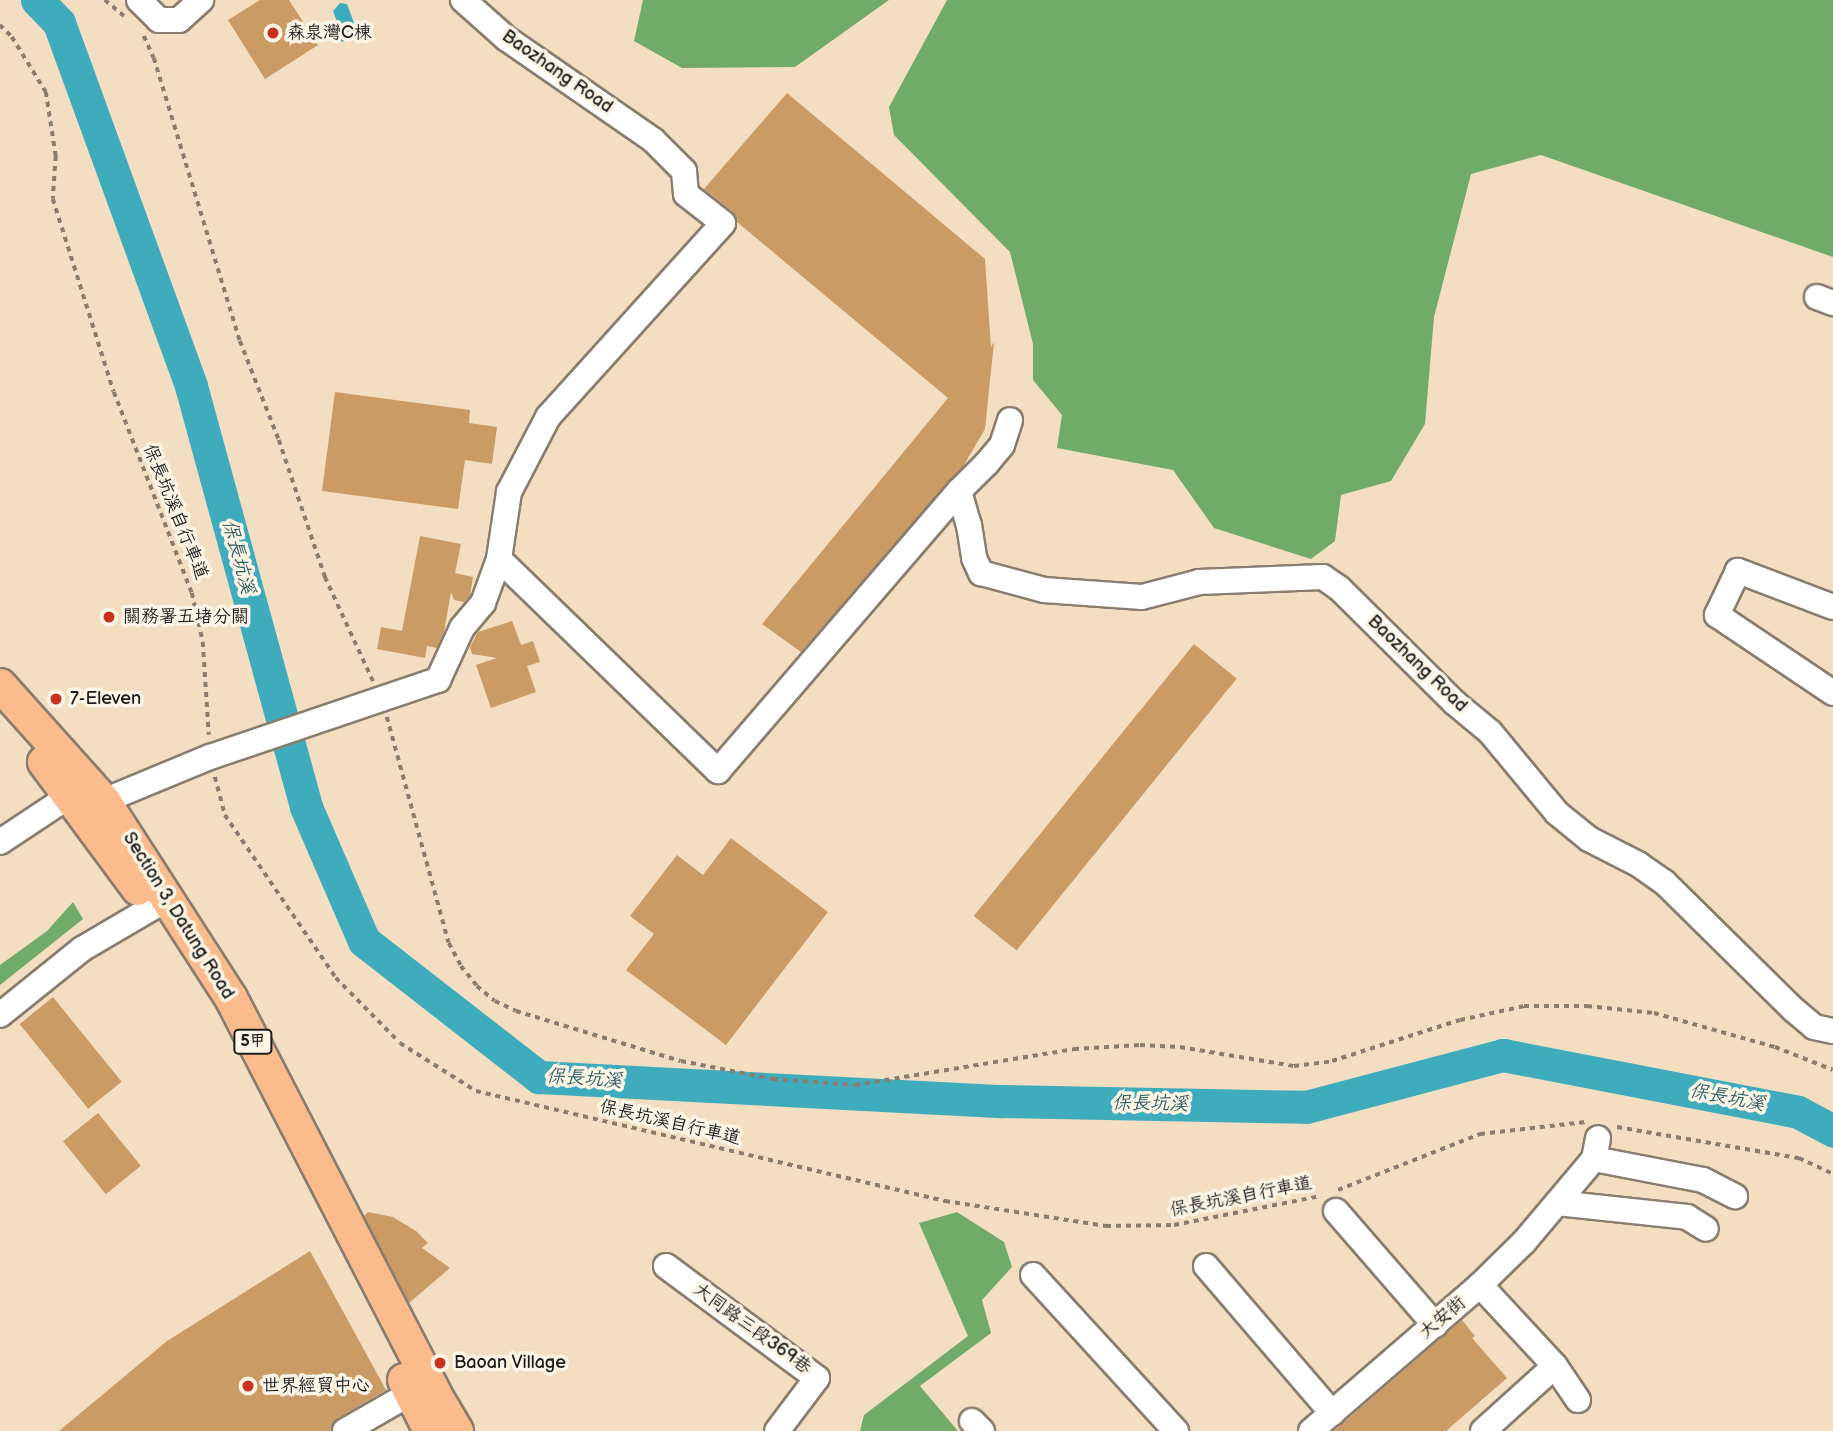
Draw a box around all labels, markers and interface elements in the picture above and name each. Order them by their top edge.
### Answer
place label: 森泉灣C棟 [287,22,372,44]
marker: 森泉灣C棟 [265,25,281,41]
street label: Baozhang Road [497,26,617,118]
street label: 保長坑溪自行車道 [138,441,212,583]
water label: 保長坑溪 [217,517,259,597]
place label: 關務署五堵分關 [123,606,249,628]
marker: 關務署五堵分關 [101,609,117,625]
street label: Baozhang Road [1363,611,1471,717]
place label: 7-Eleven [70,688,141,710]
marker: 7-Eleven [48,691,64,707]
street label: Section 3, Datung Road [118,829,238,1003]
road number: 5甲 [232,1030,274,1054]
water label: 保長坑溪 [545,1065,623,1093]
water label: 保長坑溪 [1688,1080,1766,1116]
water label: 保長坑溪 [1112,1092,1188,1116]
street label: 保長坑溪自行車道 [597,1096,743,1150]
street label: 保長坑溪自行車道 [1168,1173,1314,1221]
street label: 大同路三段369巷 [689,1279,815,1379]
street label: 大安街 [1416,1292,1470,1344]
place label: Baoan Village [454,1352,566,1374]
marker: Baoan Village [432,1355,448,1371]
place label: 世界經貿中心 [262,1375,370,1397]
marker: 世界經貿中心 [240,1378,256,1394]

